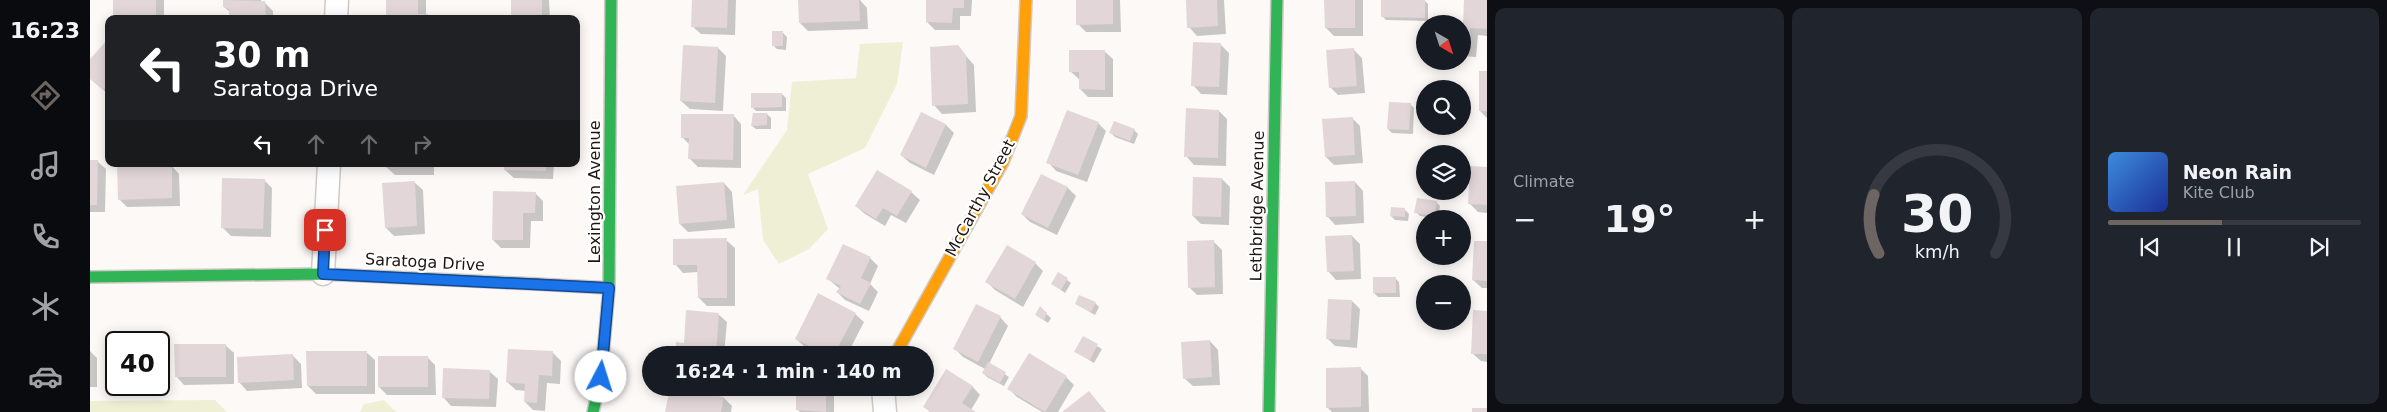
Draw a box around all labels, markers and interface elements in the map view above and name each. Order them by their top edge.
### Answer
north arrow [1416,15,1471,70]
map controls [1416,15,1471,330]
text: 16:23 [10,18,80,43]
icon: left [130,35,195,100]
text: 30 m [213,35,310,75]
text: Saratoga Drive [213,76,378,101]
icon: directions [28,78,63,113]
button: search [1416,80,1471,135]
street label: Lexington Avenue [585,120,604,264]
icon: left [249,130,277,158]
icon: ahead [302,130,330,158]
icon: ahead [355,130,383,158]
icon: right [408,130,436,158]
street label: Lethbridge Avenue [1246,130,1268,282]
street label: McCarthy Street [941,136,1019,260]
button: layers [1416,145,1471,200]
icon: music [28,148,63,183]
text: Neon Rain [2183,161,2292,183]
text: Climate [1513,172,1575,191]
text: Kite Club [2183,183,2255,202]
text: 30 [1901,184,1973,244]
text: 19° [1604,197,1676,241]
text: − [1513,203,1536,236]
text: + [1743,203,1766,236]
pin [304,209,346,251]
button: + [1416,210,1471,265]
icon: arrive [311,216,339,244]
icon: phone [28,219,63,254]
icon: previous [2136,233,2164,261]
icon: pause [2220,233,2248,261]
icon: next [2305,233,2333,261]
text: km/h [1914,241,1960,262]
street label: Saratoga Drive [365,249,485,275]
button: − [1416,275,1471,330]
icon: climate [28,289,63,324]
speed limit sign: 40 [105,331,170,396]
position arrow [574,350,626,402]
icon: car [28,359,63,394]
text: 16:24 · 1 min · 140 m [674,360,902,382]

